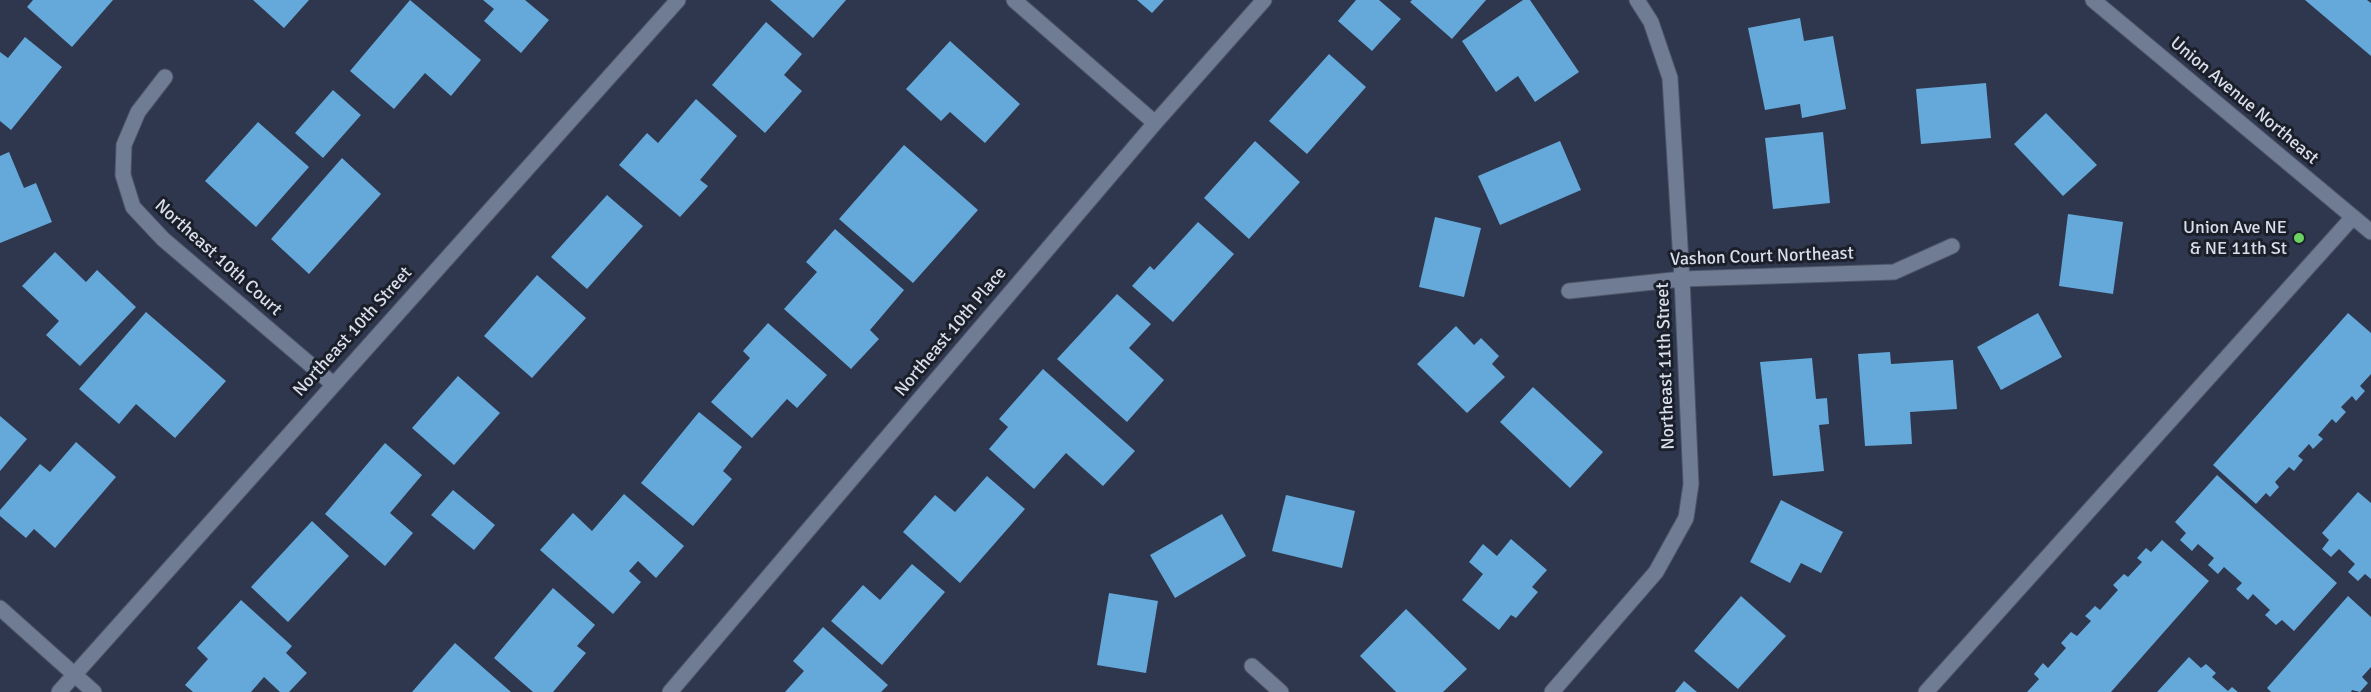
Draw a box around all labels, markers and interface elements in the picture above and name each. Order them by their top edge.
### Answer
street label: Union Avenue Northeast [2165,33,2323,169]
street label: Northeast 10th Court [150,195,286,321]
place label: Union Ave NE & NE 11th St [2183,217,2287,260]
marker: Union Ave NE & NE 11th St [2292,231,2306,245]
street label: Vashon Court Northeast [1670,243,1854,271]
street label: Northeast 10th Street [289,263,417,401]
street label: Northeast 10th Place [891,263,1011,401]
street label: Northeast 11th Street [1652,282,1680,450]

